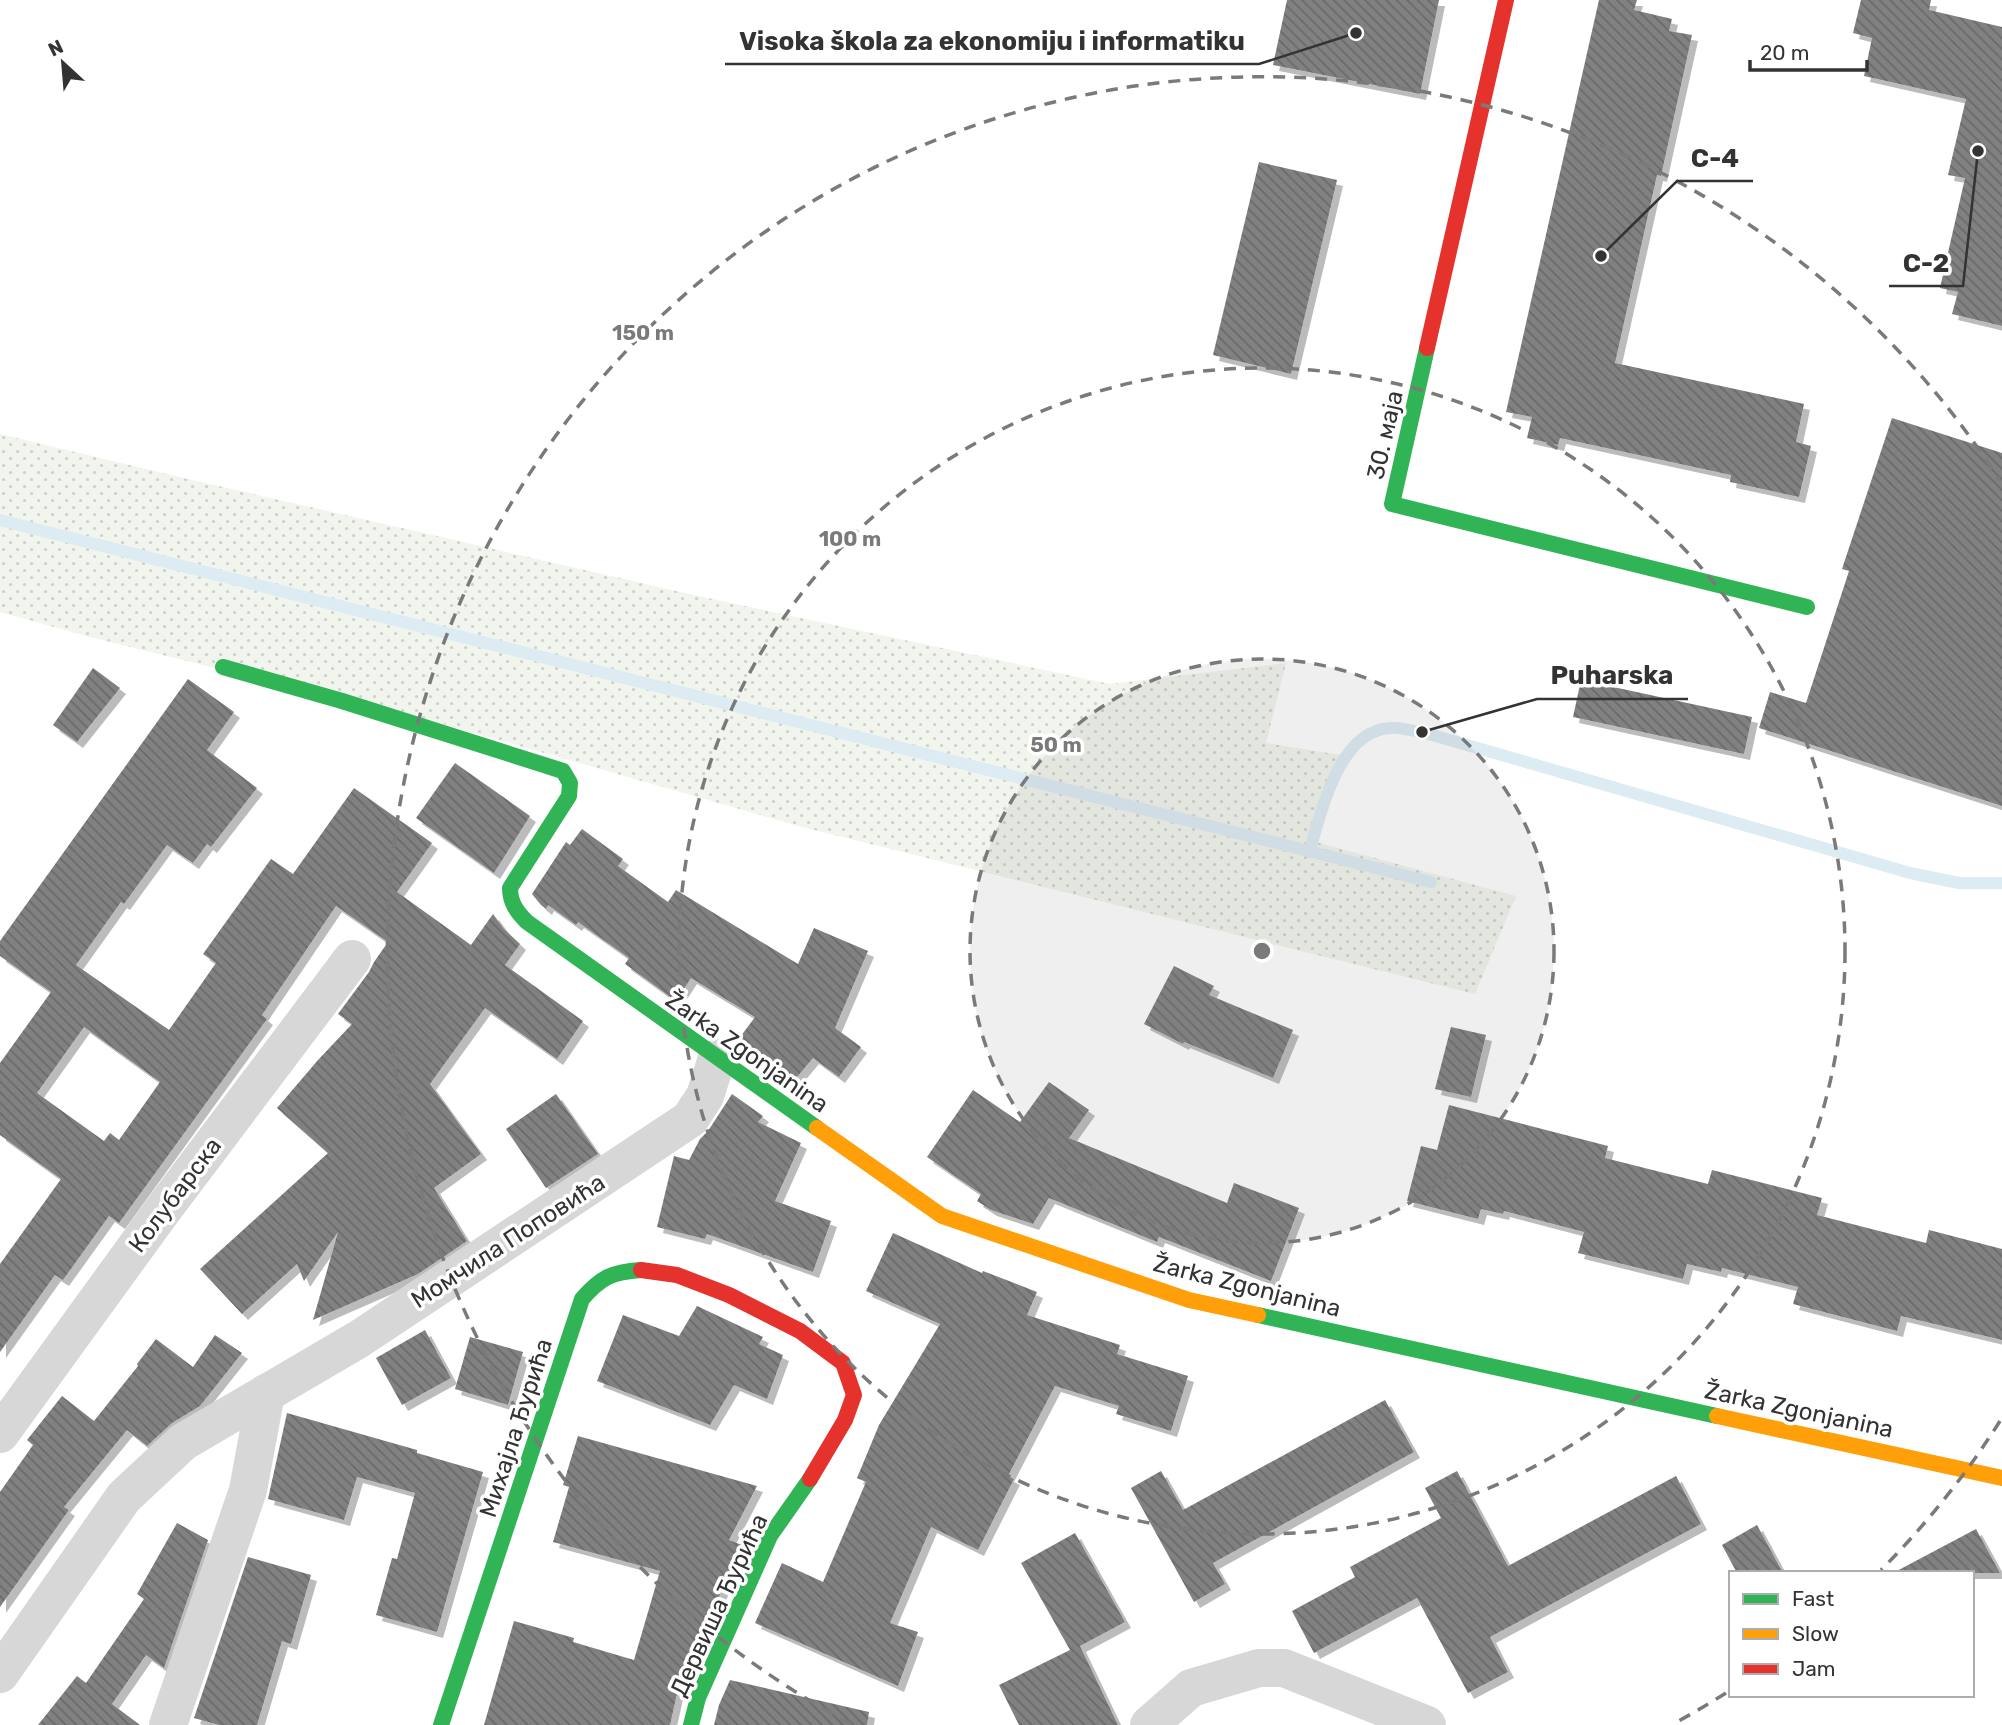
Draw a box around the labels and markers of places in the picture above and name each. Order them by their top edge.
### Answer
callout: Visoka škola za ekonomiju i informatiku [725,17,1259,64]
callout: C-4 [1677,134,1753,181]
callout: C-2 [1889,239,1963,286]
callout: Puharska [1537,652,1688,699]
centre of rings [1250,939,1274,963]

